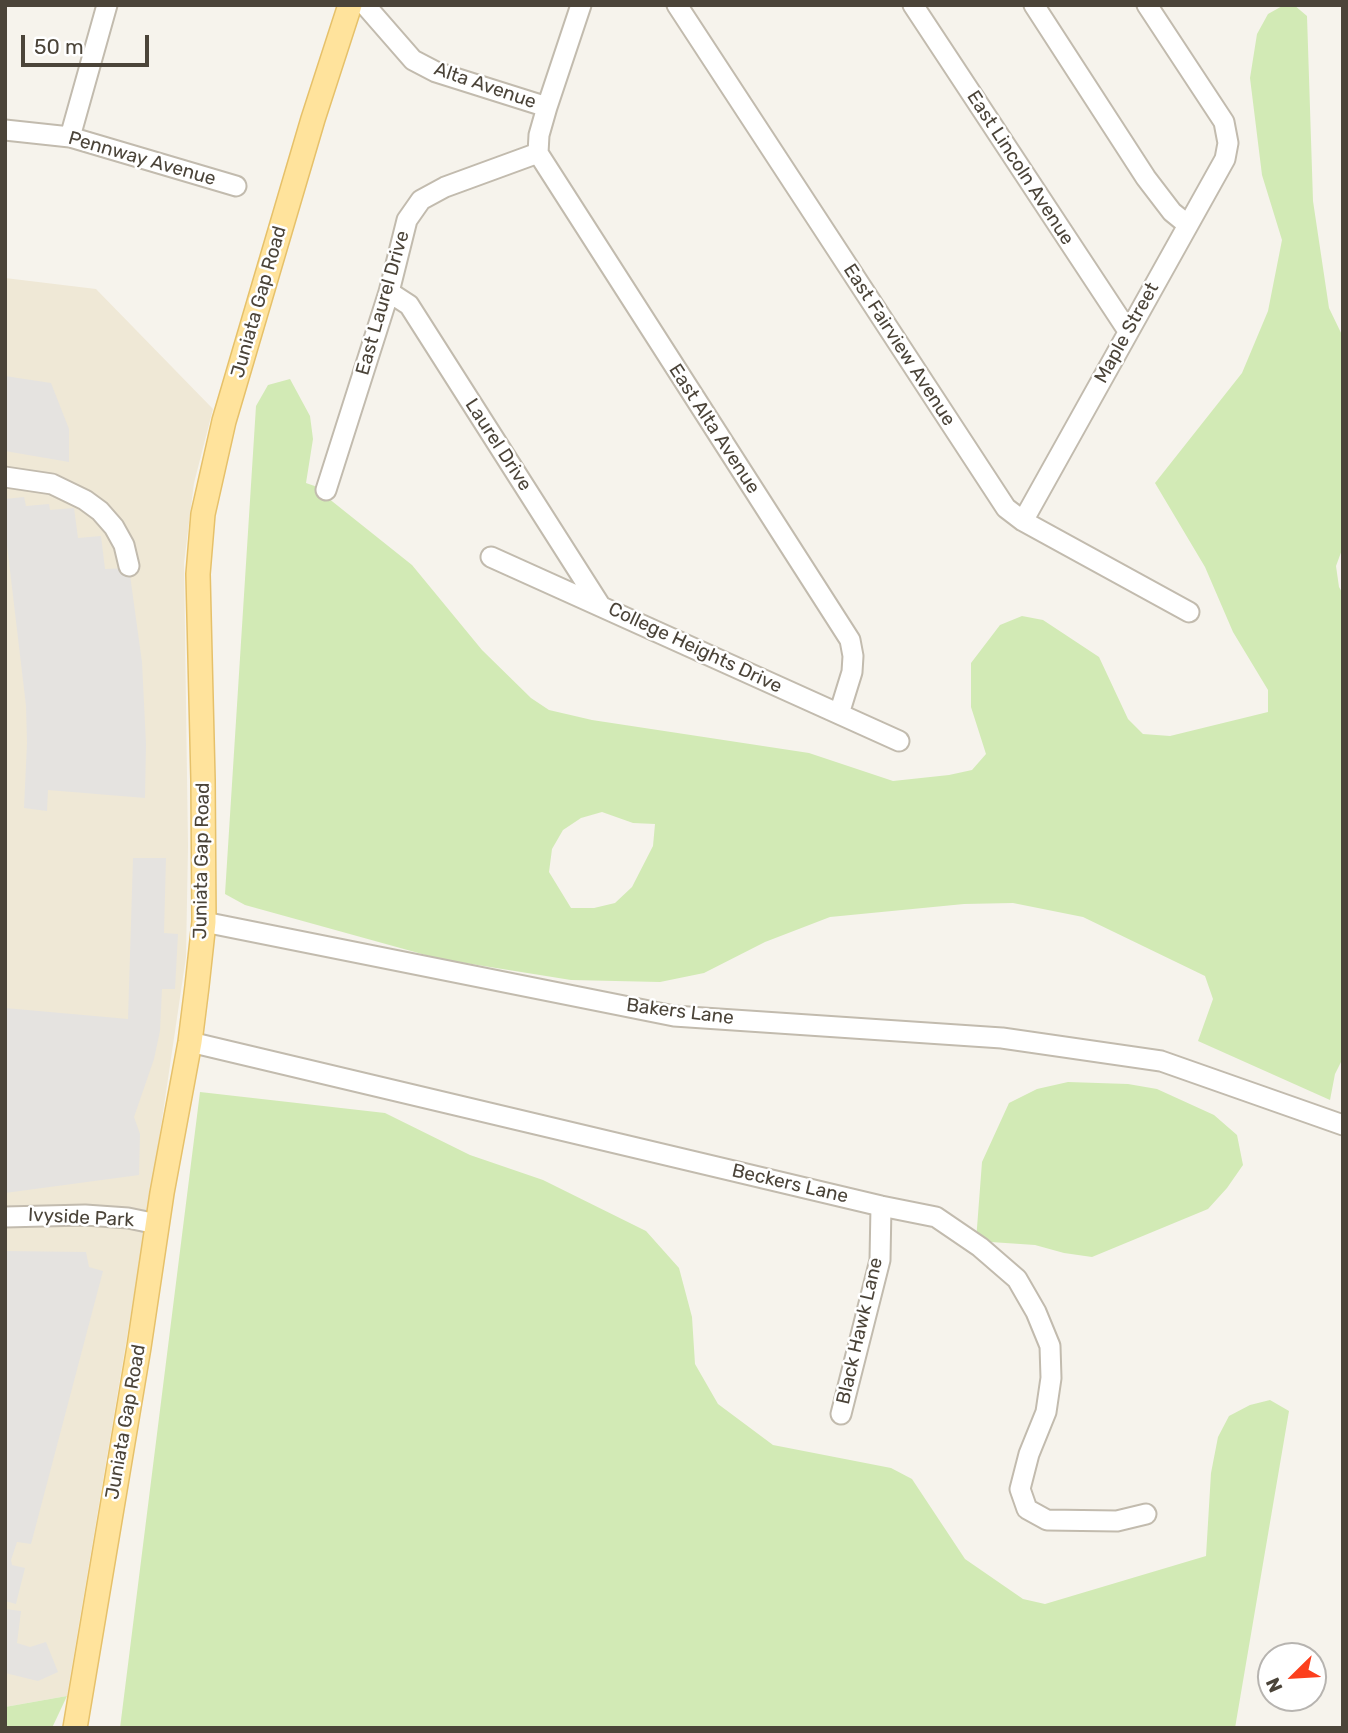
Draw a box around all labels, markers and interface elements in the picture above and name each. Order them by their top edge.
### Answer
scale bar [24,21,152,65]
text: 50 m [34,34,84,59]
street label: Alta Avenue [431,58,539,114]
street label: East Lincoln Avenue [962,87,1078,249]
street label: Pennway Avenue [66,127,218,191]
street label: Juniata Gap Road [226,223,292,381]
street label: East Laurel Drive [351,228,415,378]
street label: East Fairview Avenue [838,260,960,430]
street label: Maple Street [1090,279,1164,387]
street label: East Alta Avenue [664,360,764,498]
street label: Laurel Drive [460,395,536,495]
street label: College Heights Drive [604,598,786,698]
street label: Juniata Gap Road [189,782,215,940]
street label: Bakers Lane [625,994,735,1030]
street label: Beckers Lane [730,1160,850,1208]
street label: Ivyside Park [27,1204,135,1232]
street label: Black Hawk Lane [832,1255,888,1407]
street label: Juniata Gap Road [101,1343,151,1501]
north arrow [1257,1642,1327,1712]
text: N [1261,1674,1287,1696]

